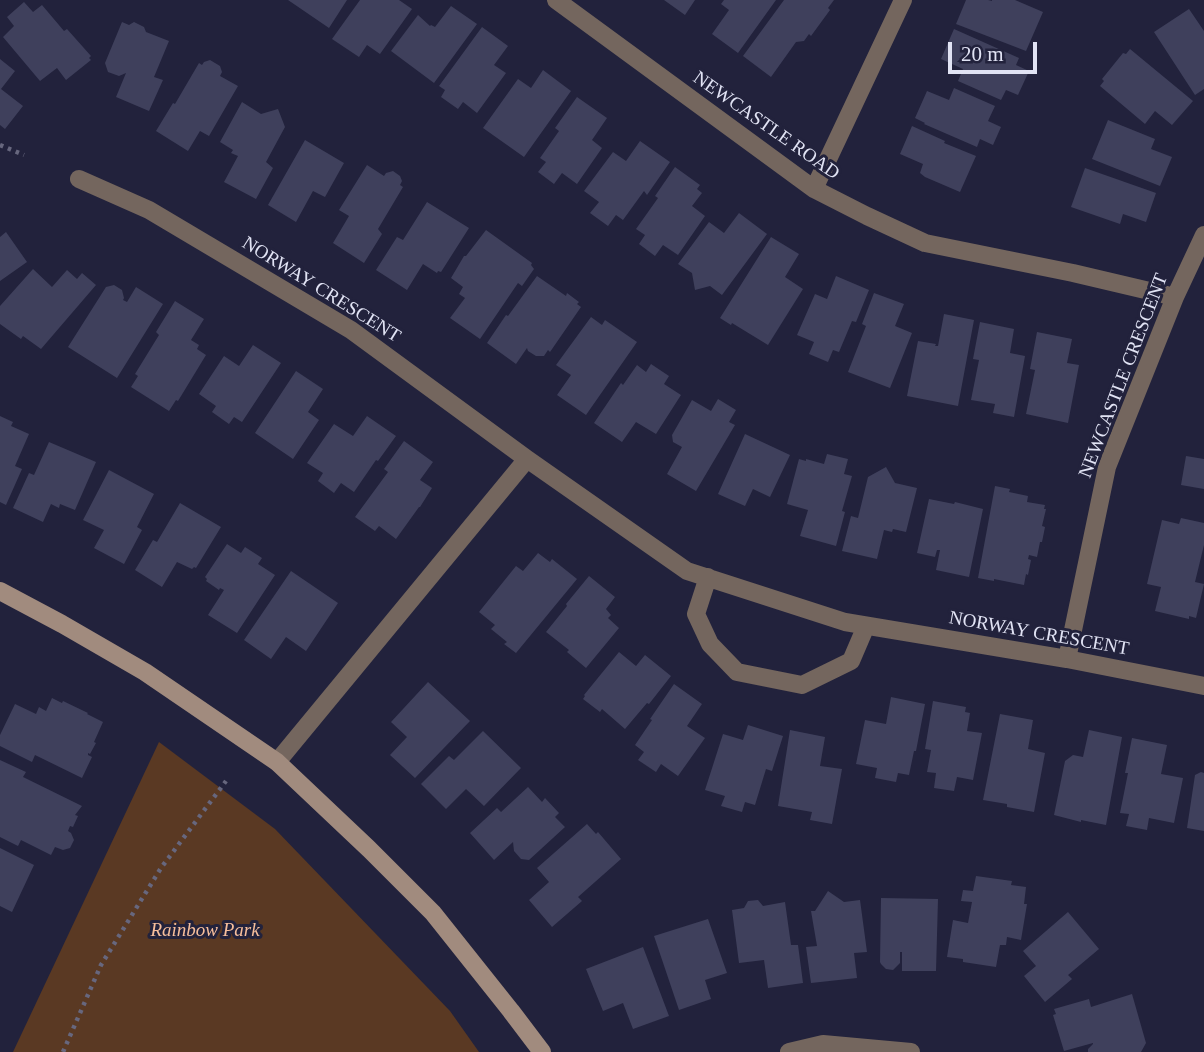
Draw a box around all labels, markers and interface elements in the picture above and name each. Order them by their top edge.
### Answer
scale bar [952,28,1041,72]
text: 20 m [961,42,1004,66]
street label: NEWCASTLE ROAD [688,67,844,185]
street label: NORWAY CRESCENT [238,232,404,348]
street label: NEWCASTLE CRESCENT [1074,271,1174,481]
street label: NORWAY CRESCENT [947,607,1131,661]
park label: Rainbow Park [150,920,260,942]

